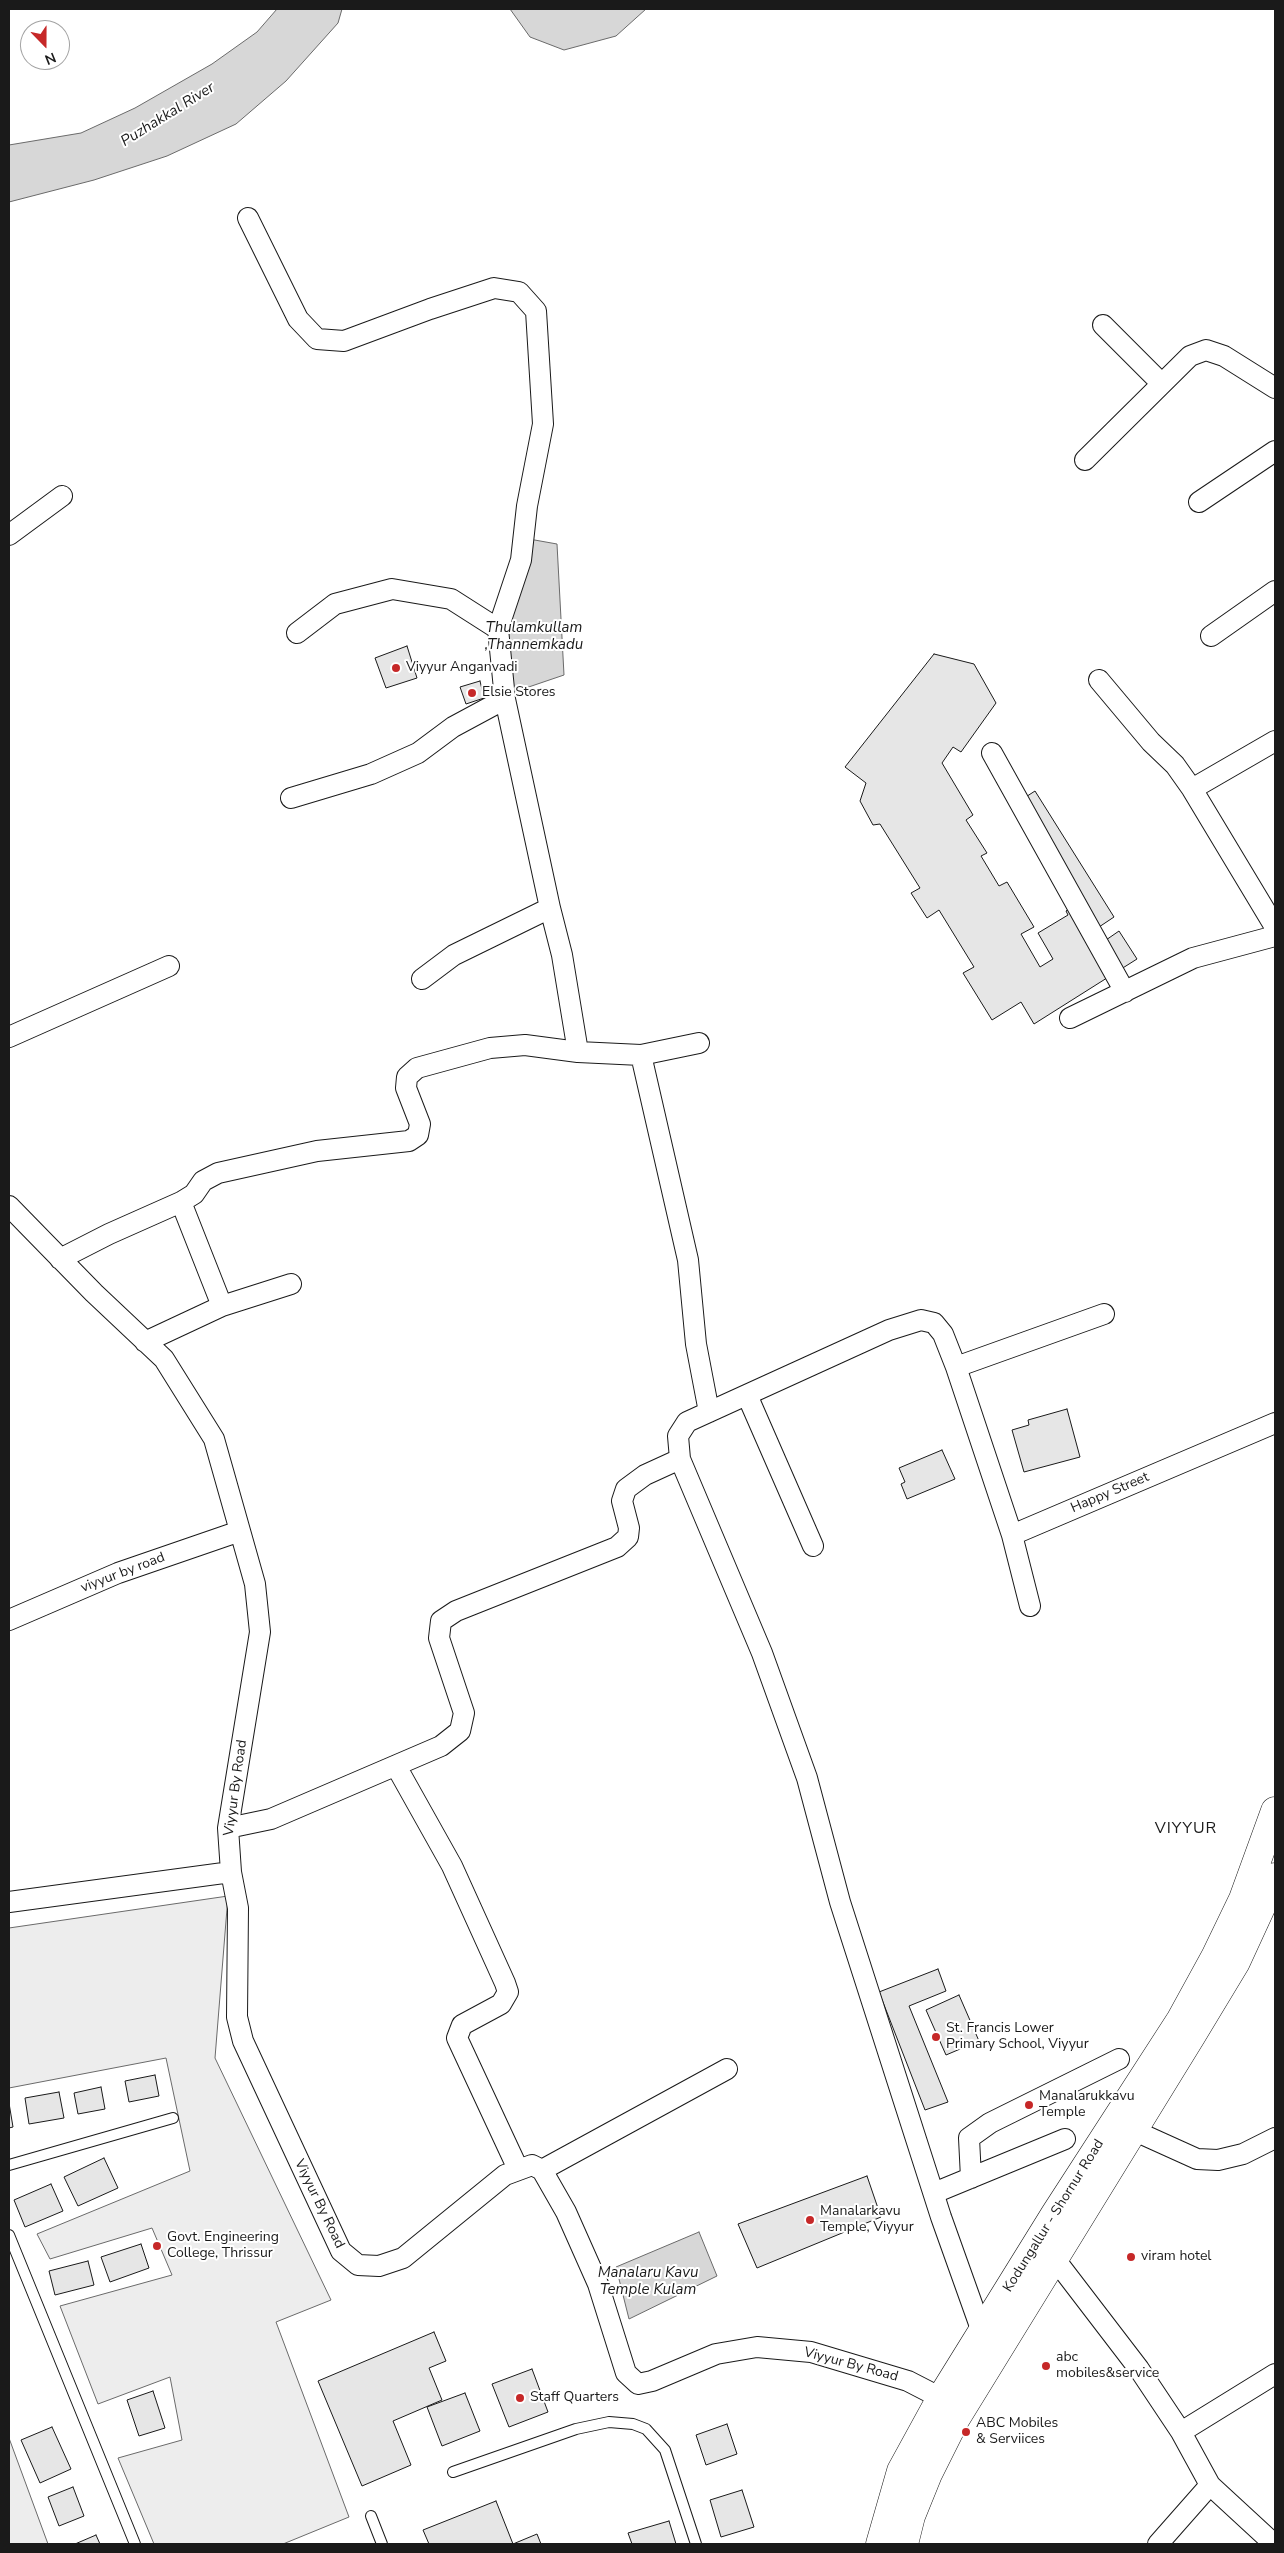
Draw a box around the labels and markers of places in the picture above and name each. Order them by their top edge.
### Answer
place label: Viyyur Anganvadi [406,660,518,676]
marker: Viyyur Anganvadi [390,662,402,674]
place label: Elsie Stores [482,685,556,701]
marker: Elsie Stores [466,687,478,699]
place label: St. Francis Lower Primary School, Viyyur [946,2021,1089,2054]
marker: St. Francis Lower Primary School, Viyyur [930,2031,942,2043]
place label: Manalarukkavu Temple [1039,2089,1135,2122]
marker: Manalarukkavu Temple [1023,2099,1035,2111]
place label: Manalarkavu Temple, Viyyur [820,2204,914,2236]
marker: Manalarkavu Temple, Viyyur [804,2214,816,2226]
place label: Govt. Engineering College, Thrissur [167,2230,279,2262]
marker: Govt. Engineering College, Thrissur [151,2240,163,2252]
place label: viram hotel [1141,2249,1211,2265]
marker: viram hotel [1125,2251,1137,2263]
place label: abc mobiles&service [1056,2350,1159,2382]
marker: abc mobiles&service [1040,2360,1052,2372]
place label: Staff Quarters [530,2390,619,2406]
marker: Staff Quarters [514,2392,526,2404]
place label: ABC Mobiles & Serviices [976,2416,1058,2448]
marker: ABC Mobiles & Serviices [960,2426,972,2438]

